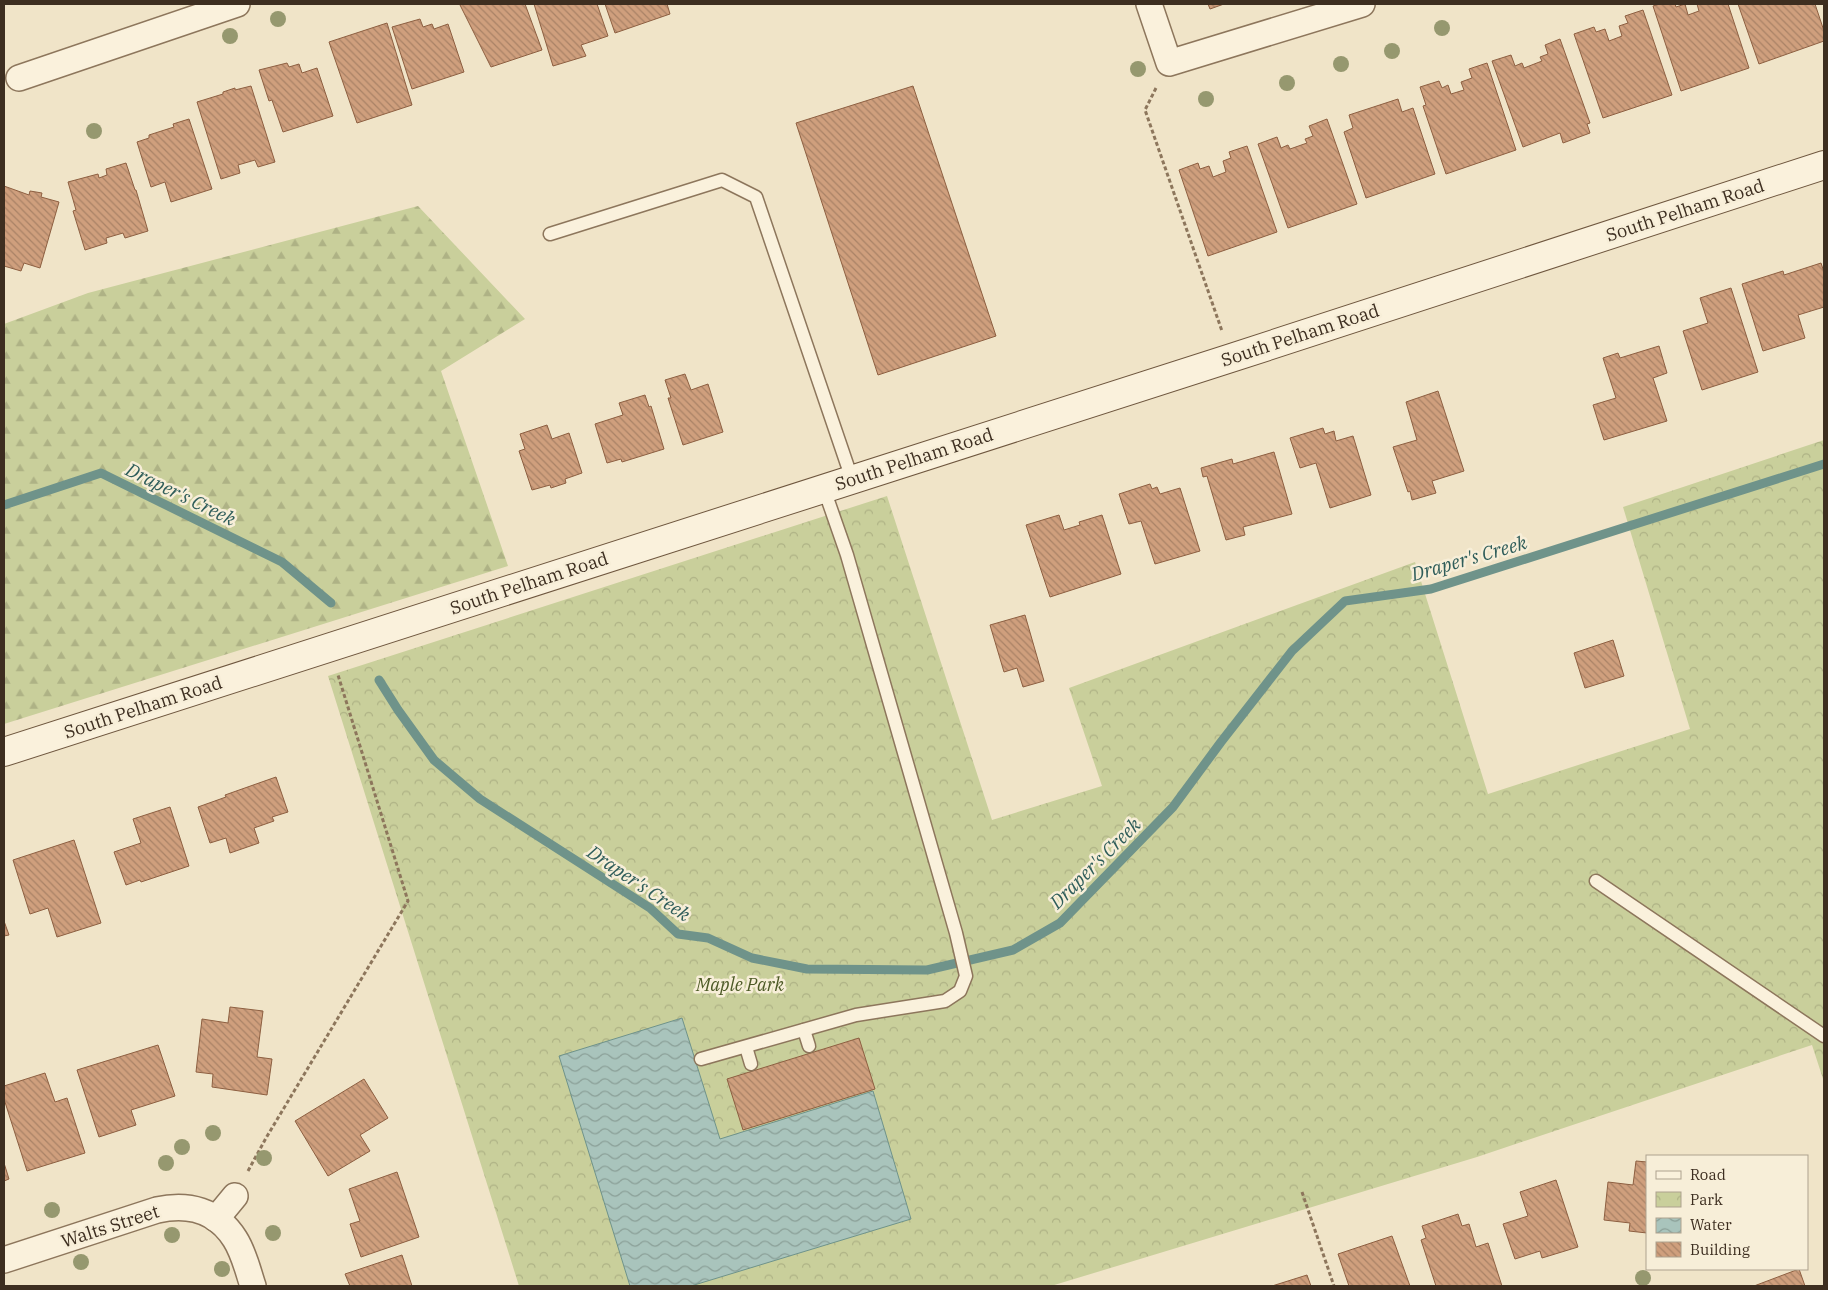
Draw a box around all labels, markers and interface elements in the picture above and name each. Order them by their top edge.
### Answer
street label: South Pelham Road [1603,174,1767,246]
street label: South Pelham Road [1218,299,1382,371]
street label: South Pelham Road [832,423,996,495]
water label: Draper's Creek [121,457,241,531]
water label: Draper's Creek [1407,530,1531,586]
street label: South Pelham Road [447,547,611,619]
street label: South Pelham Road [61,671,225,743]
water label: Draper's Creek [1044,812,1146,914]
water label: Draper's Creek [582,839,696,927]
park label: Maple Park [695,973,785,996]
legend [1646,1155,1808,1270]
text: Road [1690,1165,1726,1184]
text: Park [1690,1190,1723,1209]
street label: Walts Street [58,1199,162,1253]
text: Water [1690,1215,1732,1234]
text: Building [1690,1240,1750,1259]

